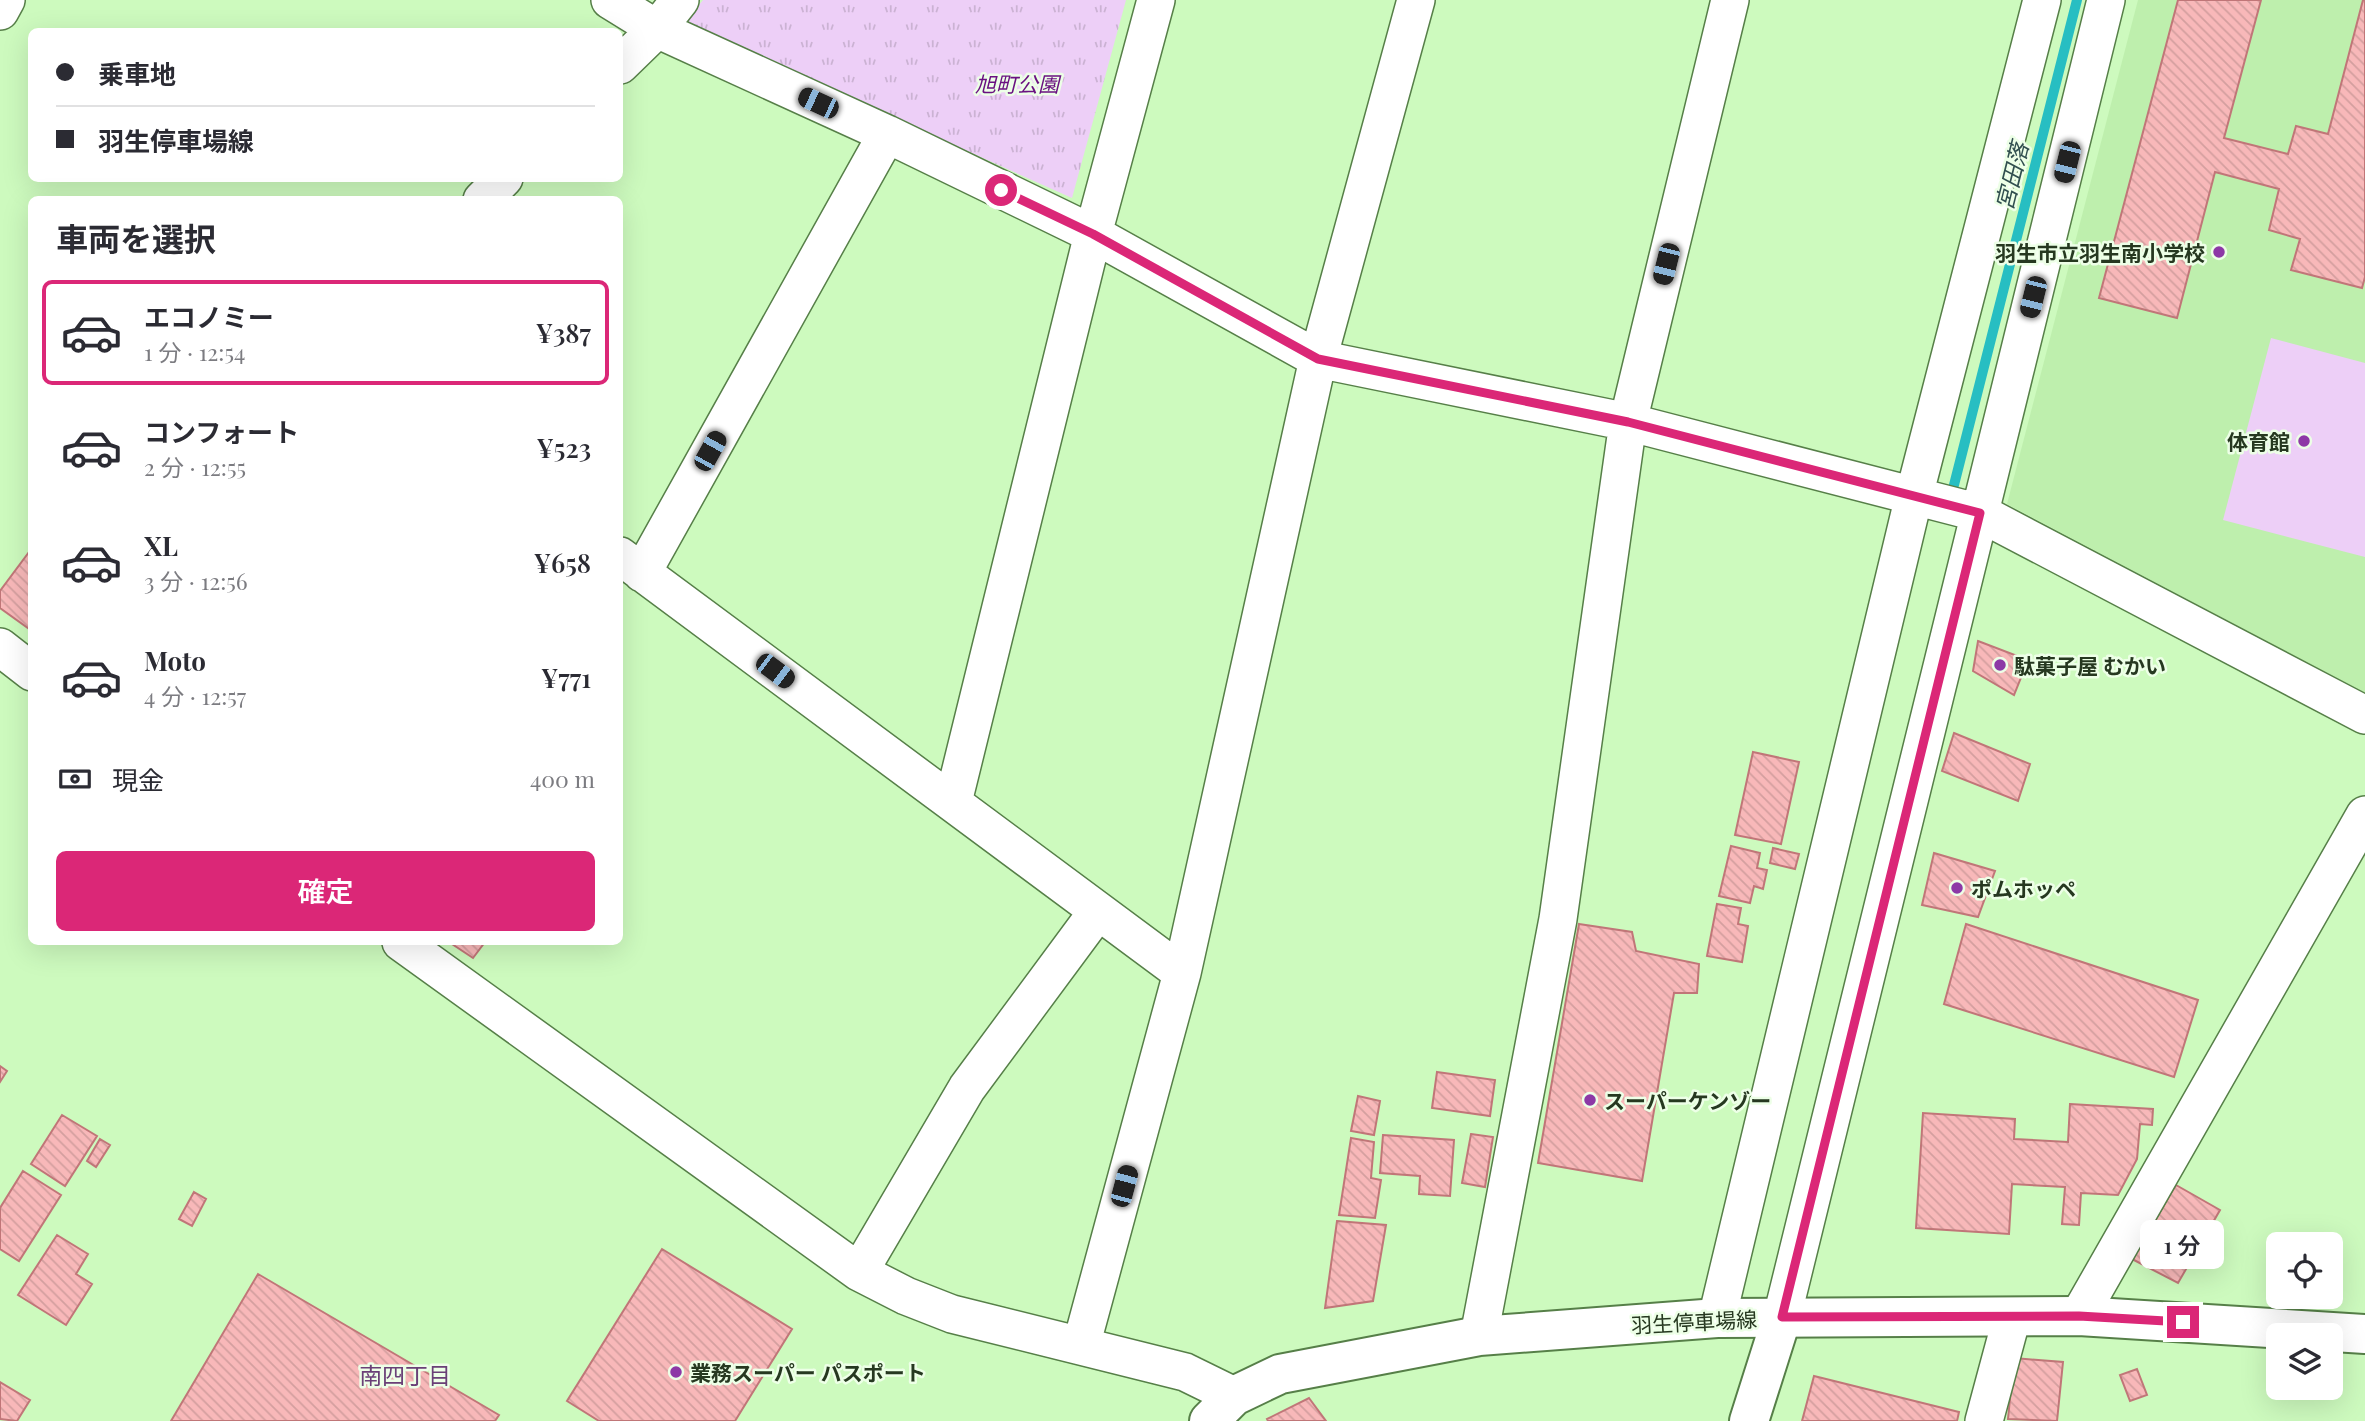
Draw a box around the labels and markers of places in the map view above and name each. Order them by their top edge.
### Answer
place label: 羽生市立羽生南小学校 [1995,238,2205,266]
marker: 羽生市立羽生南小学校 [2211,244,2227,260]
place label: 体育館 [2227,427,2290,455]
marker: 体育館 [2296,433,2312,449]
place label: 駄菓子屋 むかい [2014,651,2166,679]
marker: 駄菓子屋 むかい [1992,657,2008,673]
place label: ポムホッペ [1971,874,2076,902]
marker: ポムホッペ [1949,880,1965,896]
place label: スーパーケンゾー [1604,1086,1771,1114]
marker: スーパーケンゾー [1582,1092,1598,1108]
place label: 業務スーパー パスポート [690,1358,926,1386]
marker: 業務スーパー パスポート [668,1364,684,1380]

